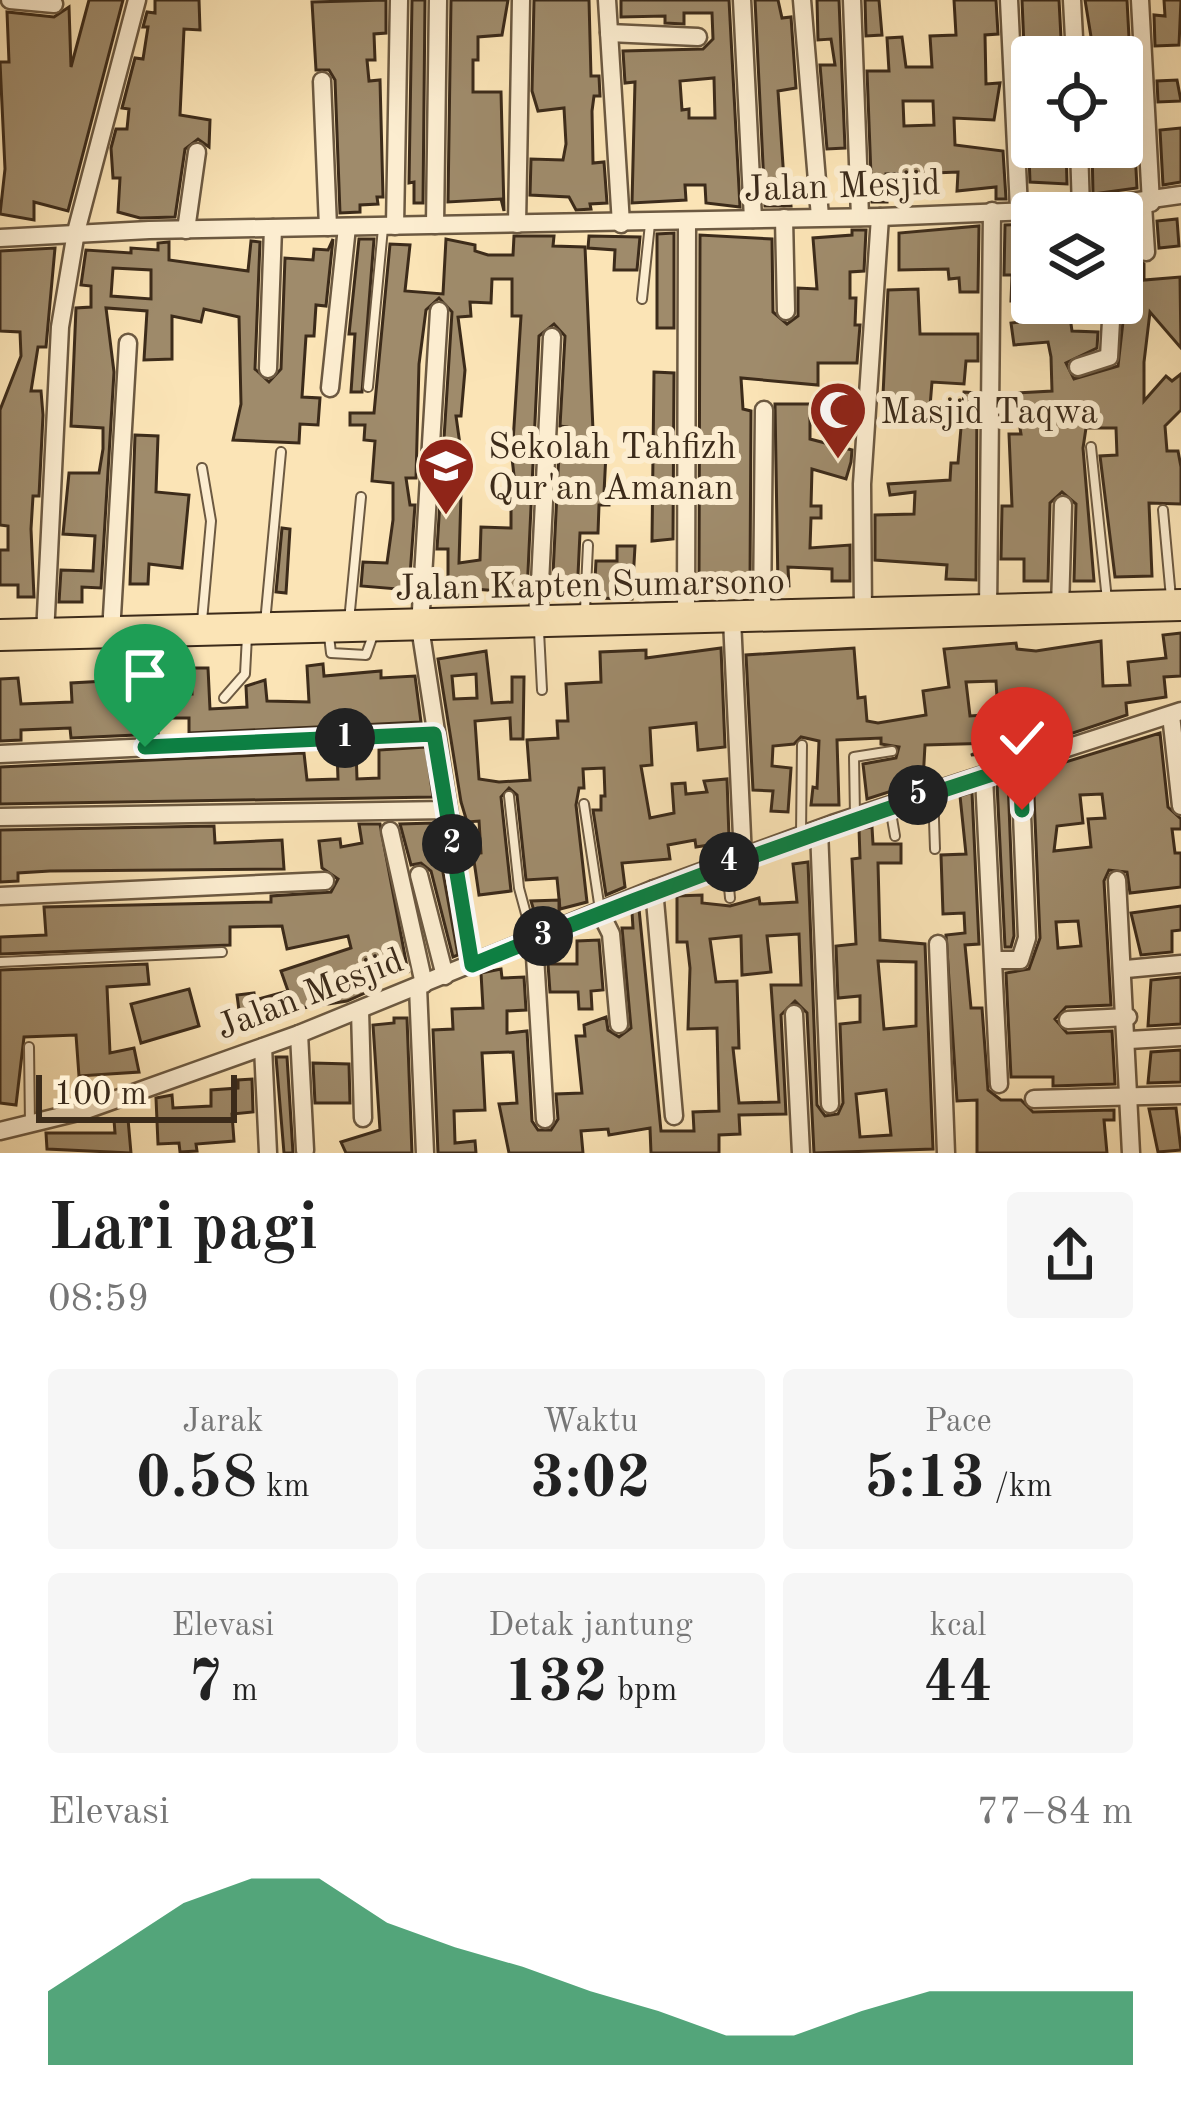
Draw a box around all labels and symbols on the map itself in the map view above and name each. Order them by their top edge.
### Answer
street label: Jalan Mesjid [743,167,941,209]
mosque icon: Masjid Taqwa [807,379,869,461]
place label: Masjid Taqwa [880,396,1098,432]
place label: Sekolah Tahfizh Qur'an Amanan [488,431,736,508]
school or university icon: Sekolah Tahfizh Qur'an Amanan [415,435,477,517]
street label: Jalan Kapten Sumarsono [395,566,785,608]
pin [94,624,196,747]
pin [971,687,1073,810]
pin: 1 [315,708,375,768]
pin: 5 [888,765,948,825]
pin: 2 [422,814,482,874]
pin: 4 [699,832,759,892]
pin: 3 [513,906,573,966]
street label: Jalan Mesjid [212,944,409,1048]
scale bar [36,1069,237,1122]

